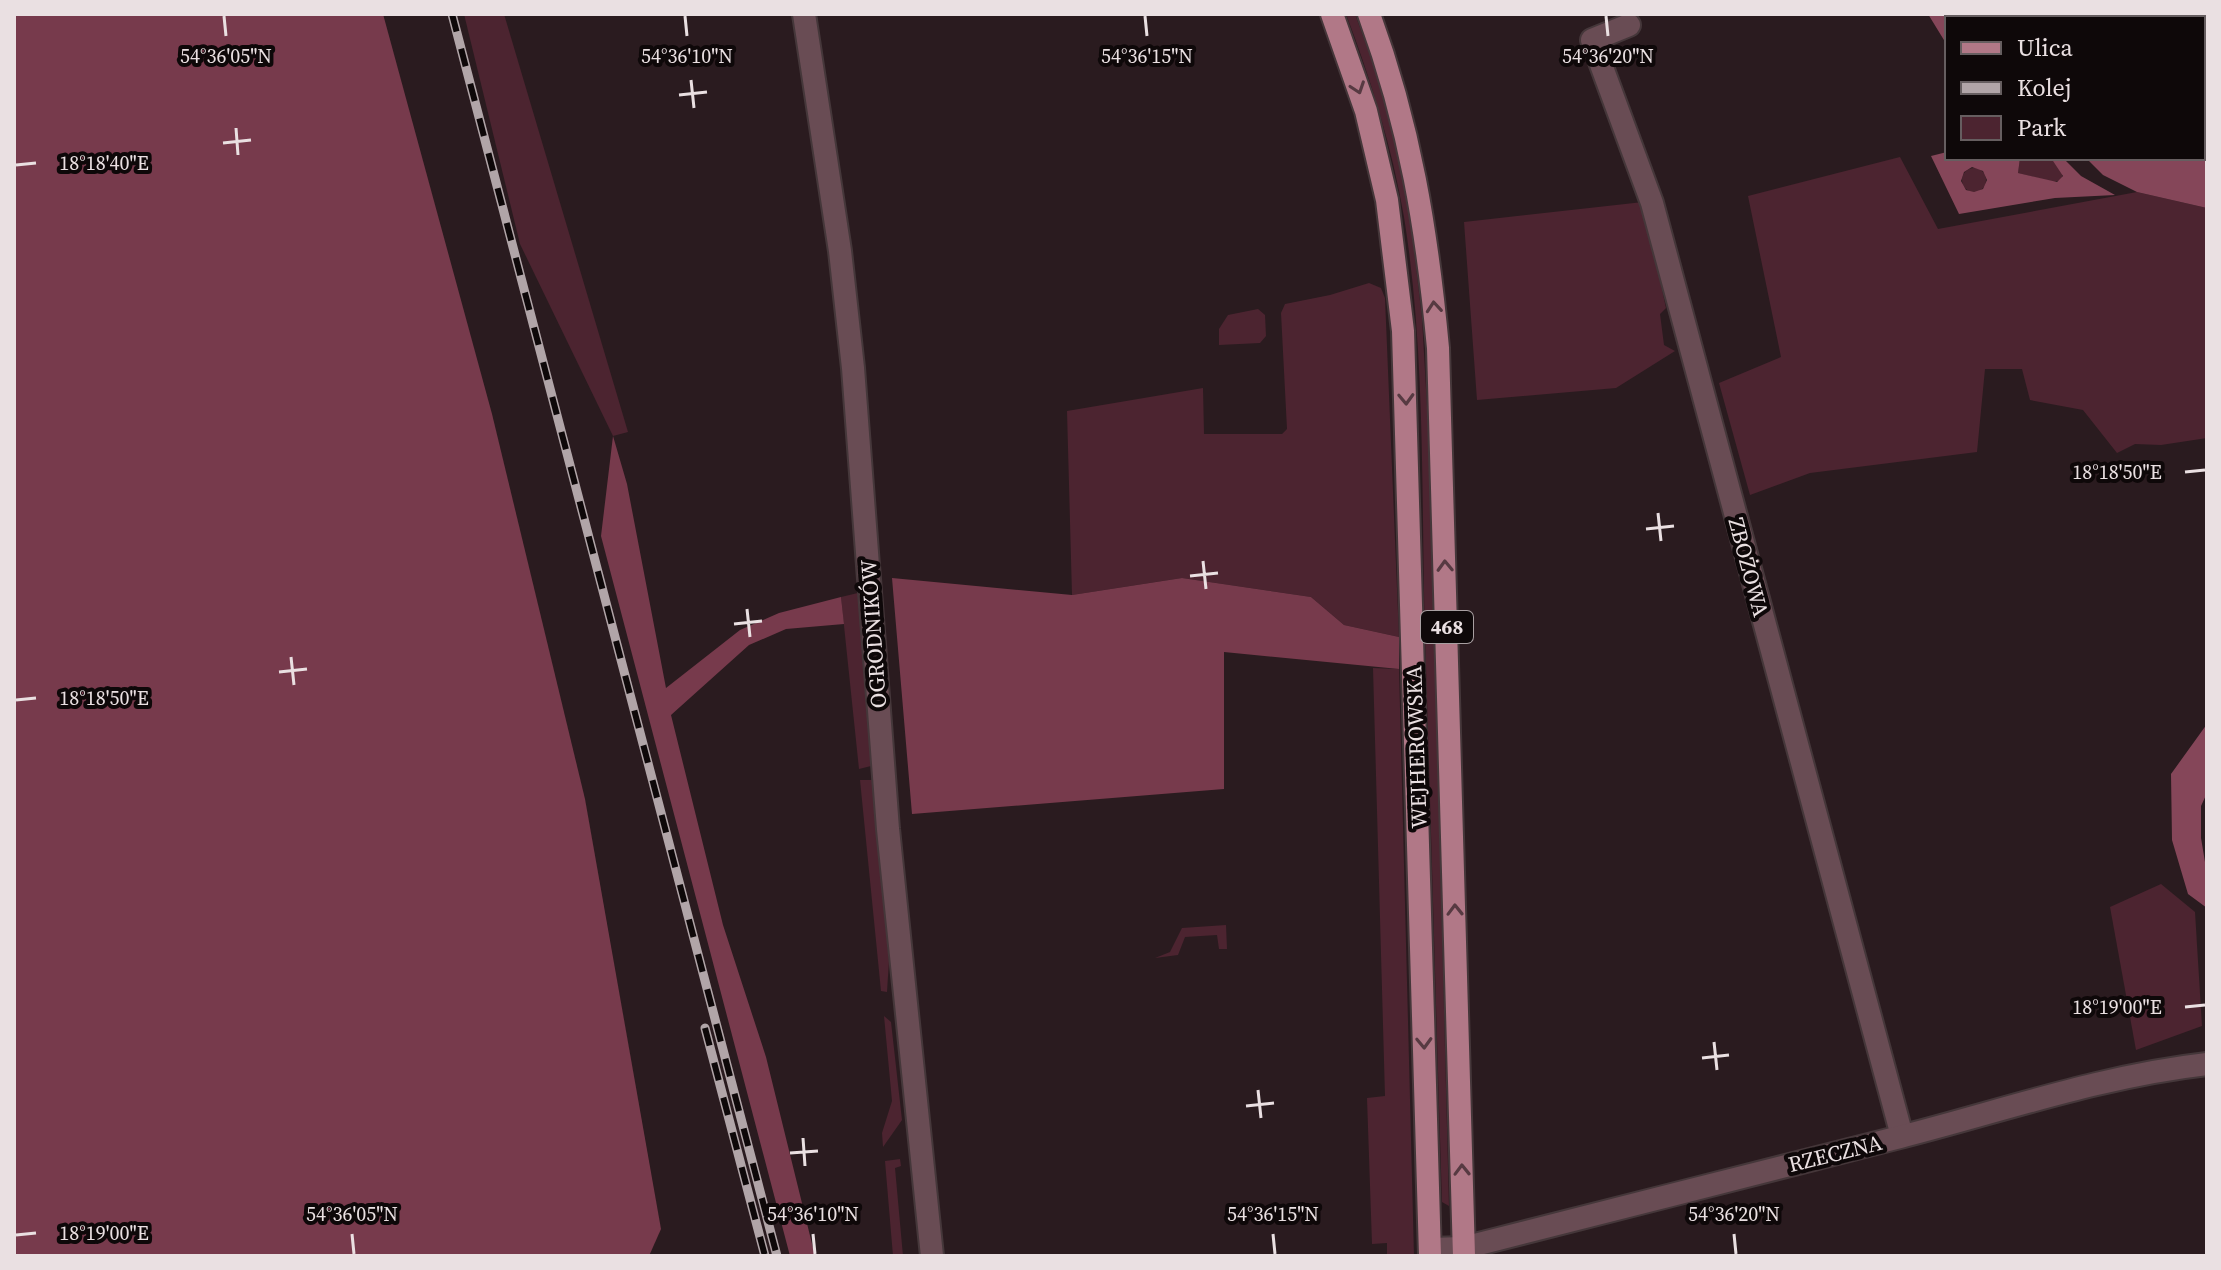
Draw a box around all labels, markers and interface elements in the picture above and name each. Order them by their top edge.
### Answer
legend [1945,16,2205,160]
text: Ulica [2017,31,2073,64]
text: 54°36'05"N [180,42,272,70]
text: 54°36'10"N [641,42,733,70]
text: 54°36'15"N [1101,42,1193,70]
text: 54°36'20"N [1562,42,1654,70]
text: Kolej [2017,71,2072,104]
one-way arrow [1348,80,1364,94]
text: Park [2017,111,2067,144]
text: 18°18'40"E [59,149,149,177]
one-way arrow [1426,300,1443,313]
one-way arrow [1398,393,1415,406]
text: 18°18'50"E [2072,458,2162,486]
street label: ZBOŻOWA [1721,514,1777,620]
street label: OGRODNIKÓW [853,559,893,709]
one-way arrow [1437,559,1454,572]
road number: 468 [1421,611,1473,643]
street label: WEJHEROWSKA [1398,664,1434,829]
text: 18°18'50"E [59,684,149,712]
one-way arrow [1446,903,1464,916]
text: 18°19'00"E [2072,993,2162,1021]
one-way arrow [1416,1037,1433,1050]
street label: RZECZNA [1785,1127,1885,1179]
one-way arrow [1453,1163,1470,1176]
text: 54°36'05"N [306,1200,398,1228]
text: 54°36'10"N [767,1200,859,1228]
text: 54°36'15"N [1227,1200,1319,1228]
text: 54°36'20"N [1688,1200,1780,1228]
text: 18°19'00"E [59,1219,149,1247]

